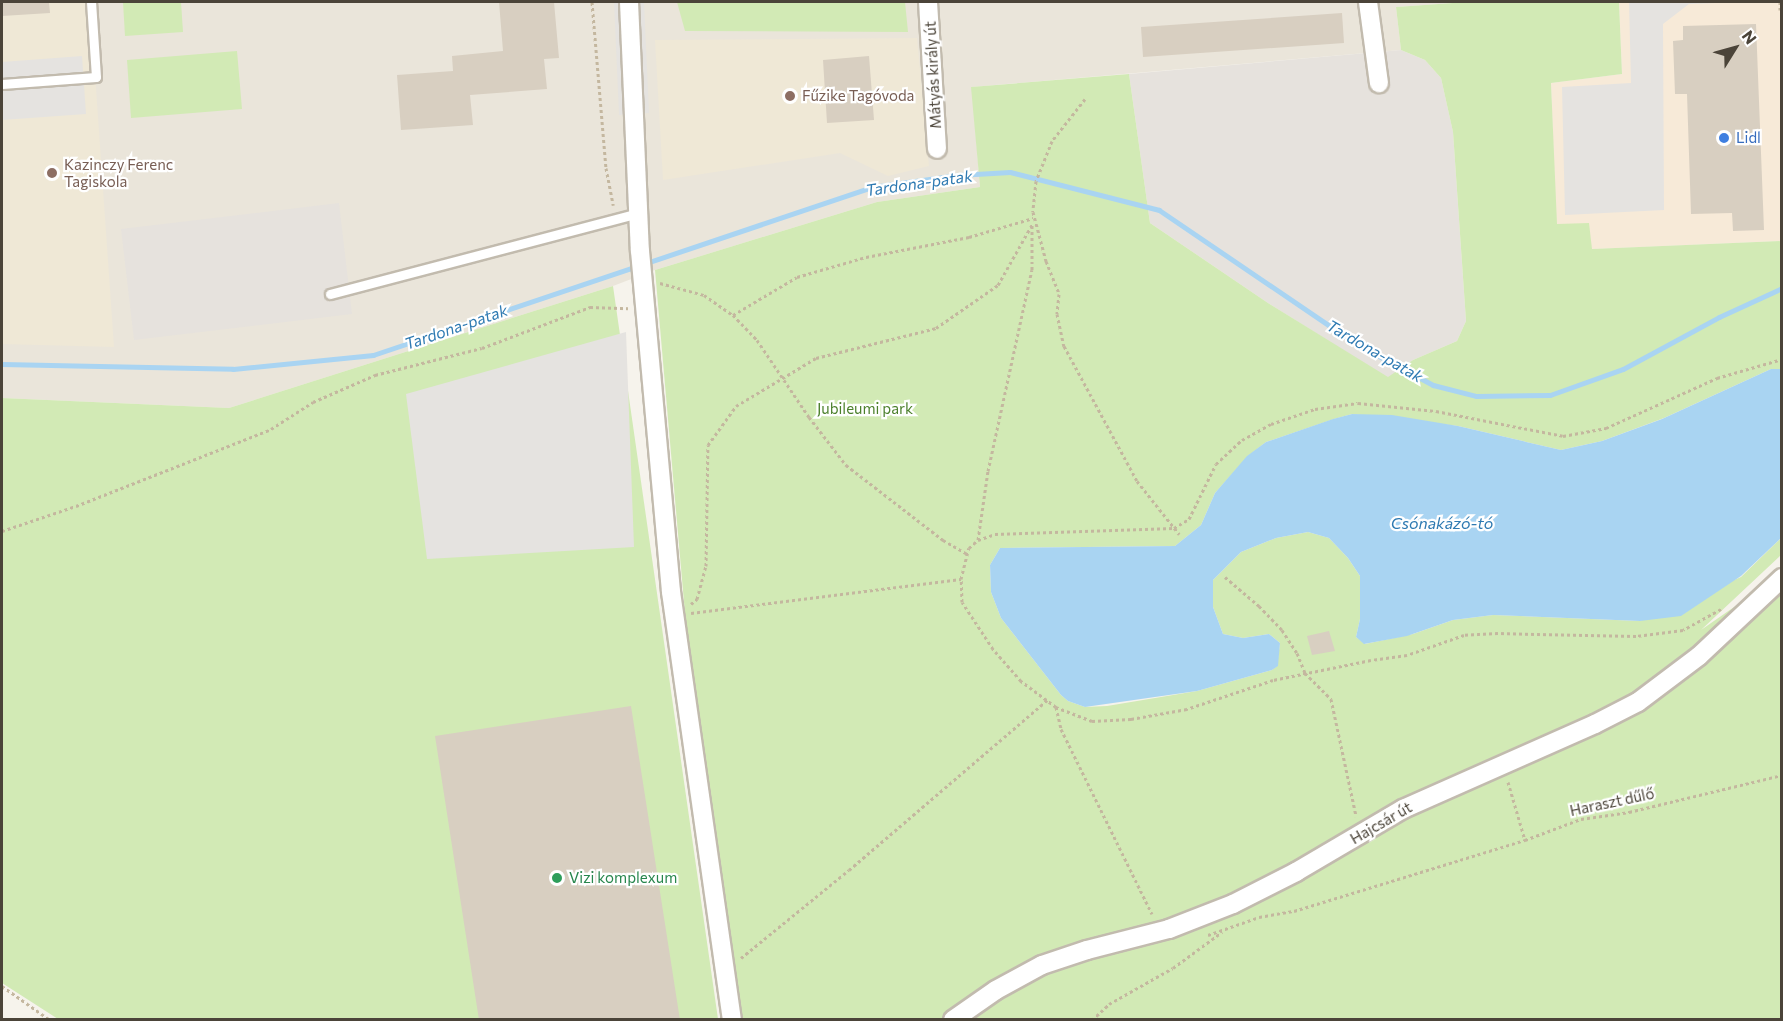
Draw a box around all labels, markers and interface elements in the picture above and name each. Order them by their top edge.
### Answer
north arrow [1705,18,1765,78]
street label: Mátyás király út [921,21,945,129]
text: N [1739,26,1761,47]
place label: Fűzike Tagóvoda [802,87,914,105]
marker: Fűzike Tagóvoda [783,89,797,103]
place label: Lidl [1736,129,1761,147]
marker: Lidl [1717,131,1731,145]
place label: Kazinczy Ferenc Tagiskola [64,155,173,190]
marker: Kazinczy Ferenc Tagiskola [45,166,59,180]
water label: Tardona-patak [864,166,974,200]
water label: Tardona-patak [402,300,510,354]
water label: Tardona-patak [1323,316,1427,386]
park label: Jubileumi park [817,400,913,418]
water label: Csónakázó-tó [1391,513,1493,533]
street label: Haraszt dűlő [1568,784,1656,820]
street label: Hajcsár út [1347,798,1415,848]
place label: Vizi komplexum [569,869,677,887]
marker: Vizi komplexum [550,871,564,885]

